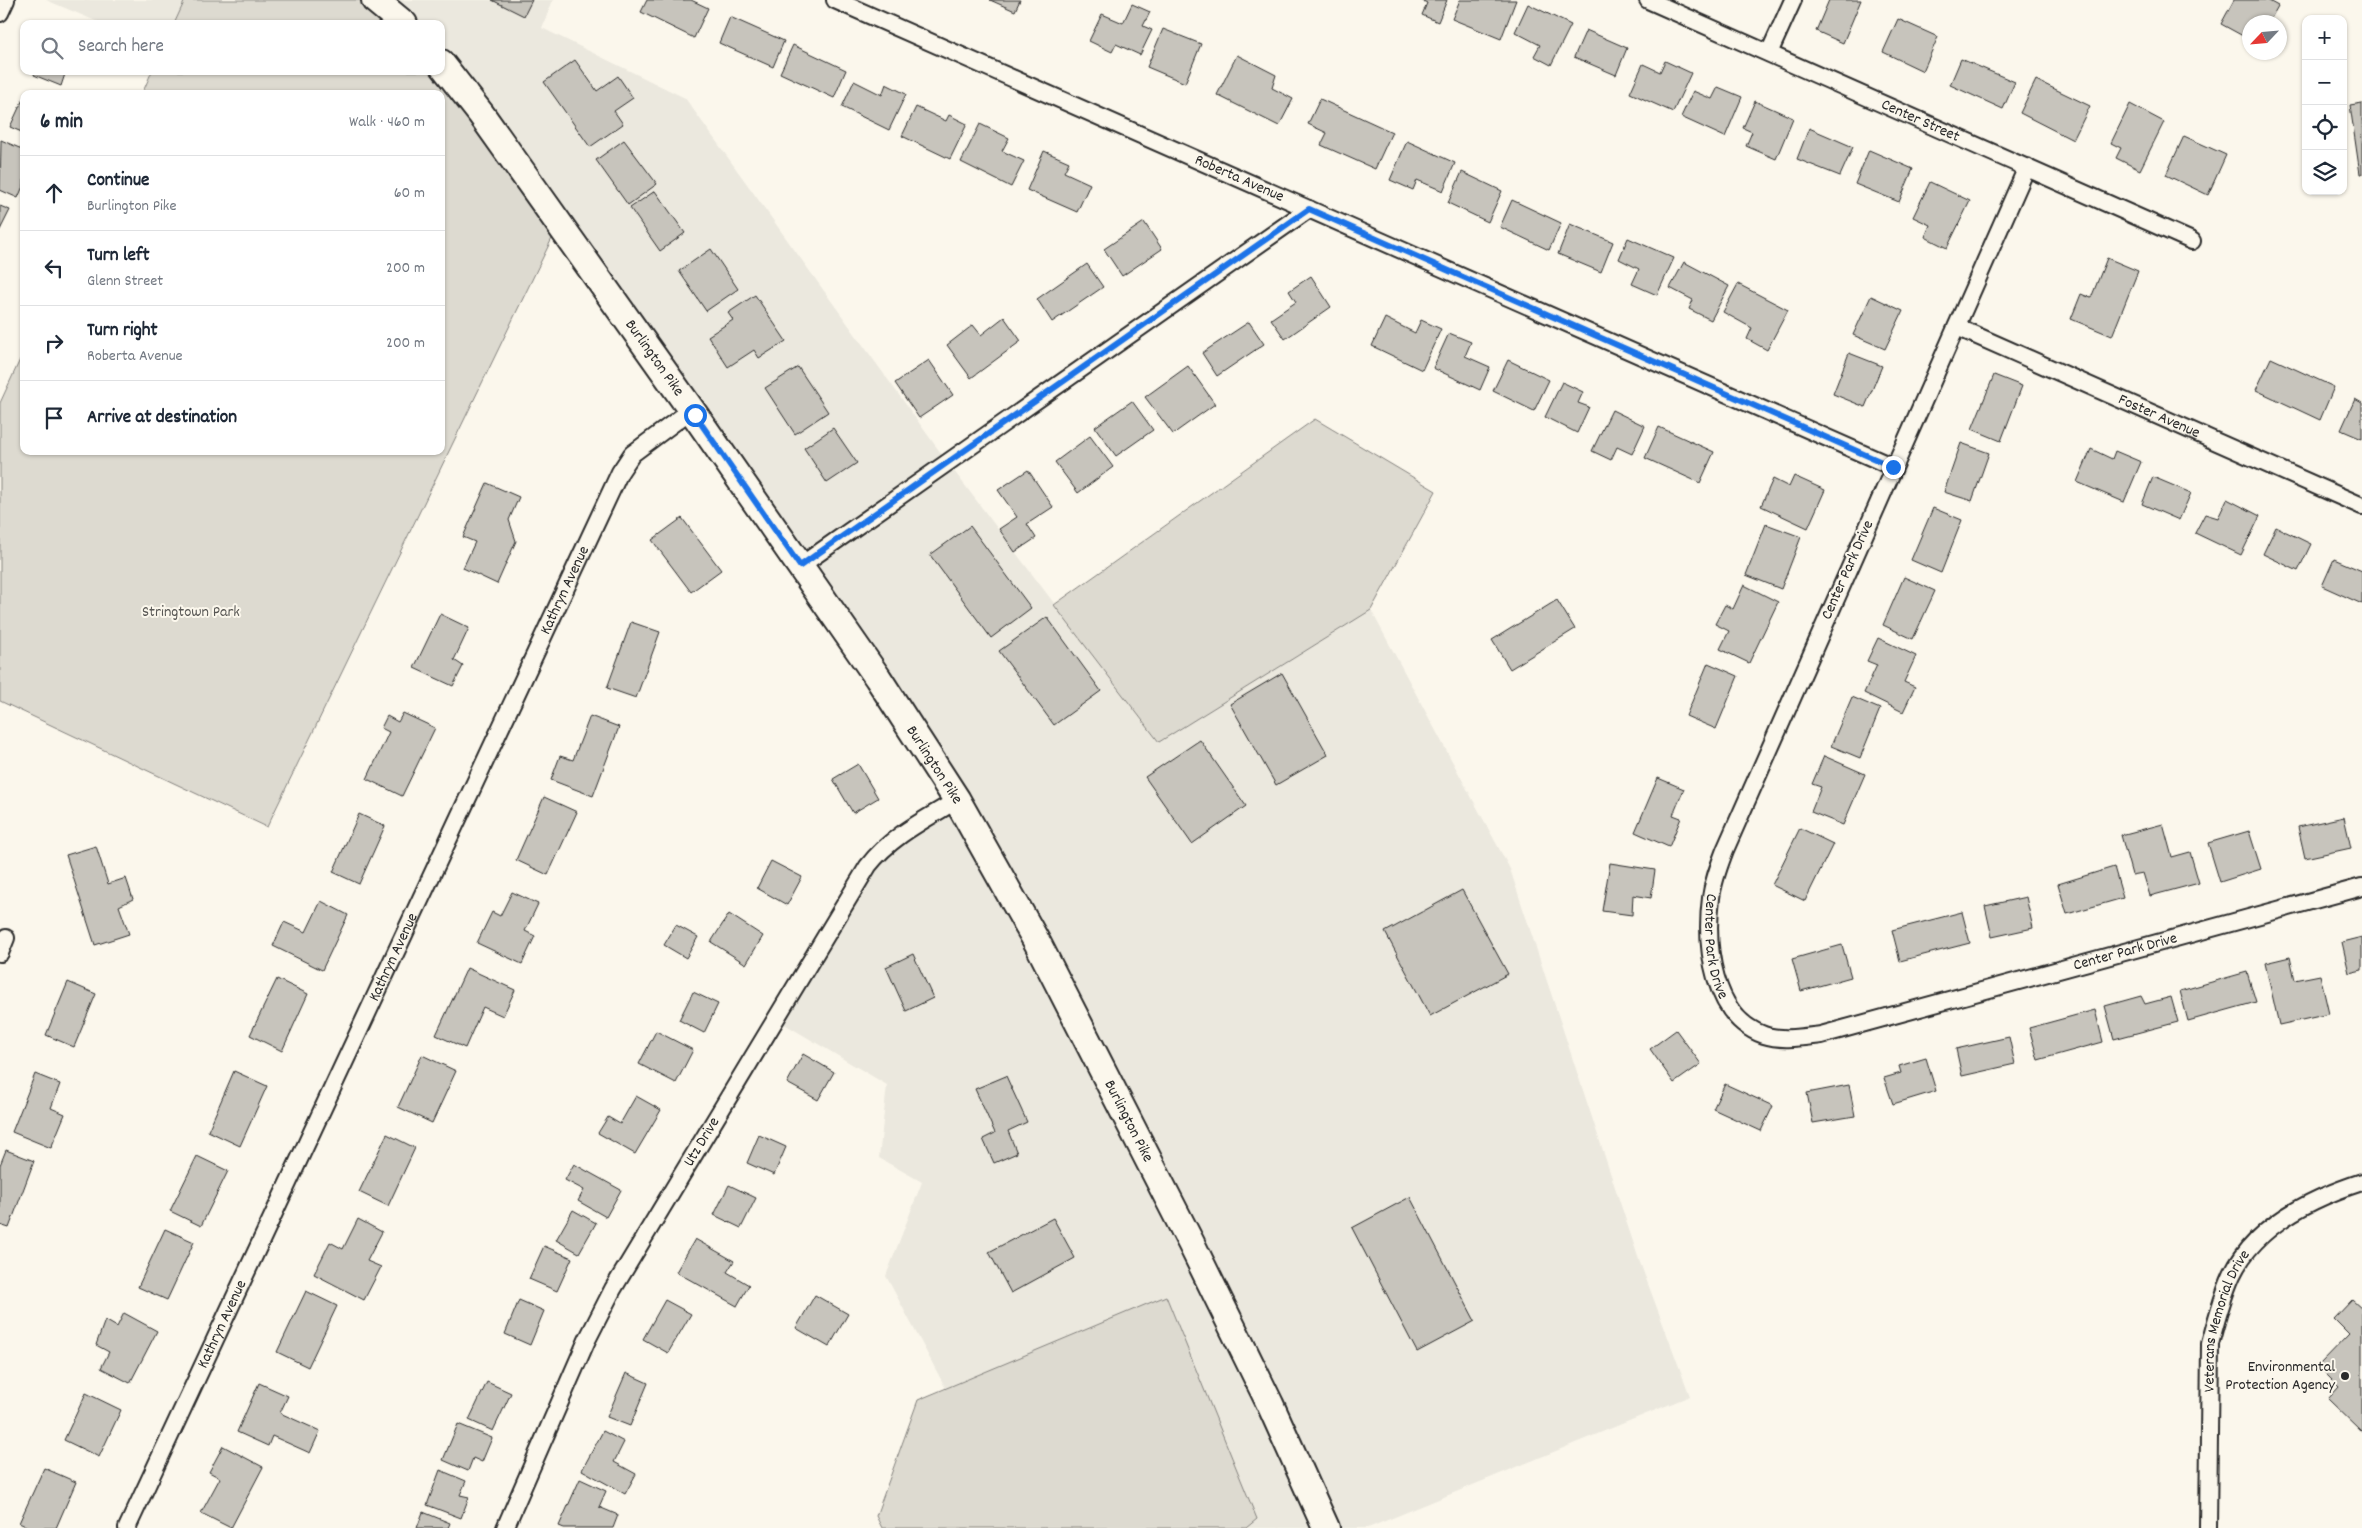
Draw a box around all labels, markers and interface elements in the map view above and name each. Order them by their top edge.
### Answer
north arrow [2242,15,2287,60]
map controls [2302,15,2347,195]
button: + [2302,15,2347,60]
search box [20,20,445,75]
icon: search [38,34,66,62]
text: Search here [78,34,164,61]
button: − [2302,60,2347,105]
street label: Center Street [1877,93,1964,148]
button: locate [2302,105,2347,150]
text: 6 min [40,108,83,138]
text: Walk · 460 m [349,111,425,134]
street label: Roberta Avenue [1191,149,1288,208]
button: layers [2302,150,2347,195]
text: Continue [87,168,149,195]
icon: ahead [40,179,68,207]
text: 60 m [394,182,425,205]
text: Burlington Pike [87,195,176,218]
text: Turn left [87,243,150,270]
icon: left [40,254,68,282]
text: 200 m [386,257,425,280]
text: Glenn Street [87,270,163,293]
street label: Burlington Pike [619,315,690,401]
text: Turn right [87,318,158,345]
icon: right [40,329,68,357]
text: 200 m [386,332,425,355]
text: Roberta Avenue [87,345,183,368]
street label: Foster Avenue [2115,388,2204,445]
icon: arrive [40,404,68,432]
route start [684,404,707,427]
text: Arrive at destination [87,405,237,432]
route end [1882,456,1905,479]
street label: Center Park Drive [1816,517,1880,623]
street label: Kathryn Avenue [534,542,595,638]
park label: Stringtown Park [142,601,240,624]
street label: Burlington Pike [900,721,968,809]
street label: Center Park Drive [1698,892,1734,1003]
street label: Kathryn Avenue [363,909,424,1005]
street label: Center Park Drive [2071,927,2180,977]
street label: Burlington Pike [1098,1076,1159,1166]
street label: Utz Drive [678,1113,725,1171]
street label: Veterans Memorial Drive [2198,1245,2256,1392]
street label: Kathryn Avenue [192,1276,253,1372]
place label: Environmental Protection Agency [2225,1356,2336,1397]
marker: Environmental Protection Agency [2339,1370,2351,1382]

